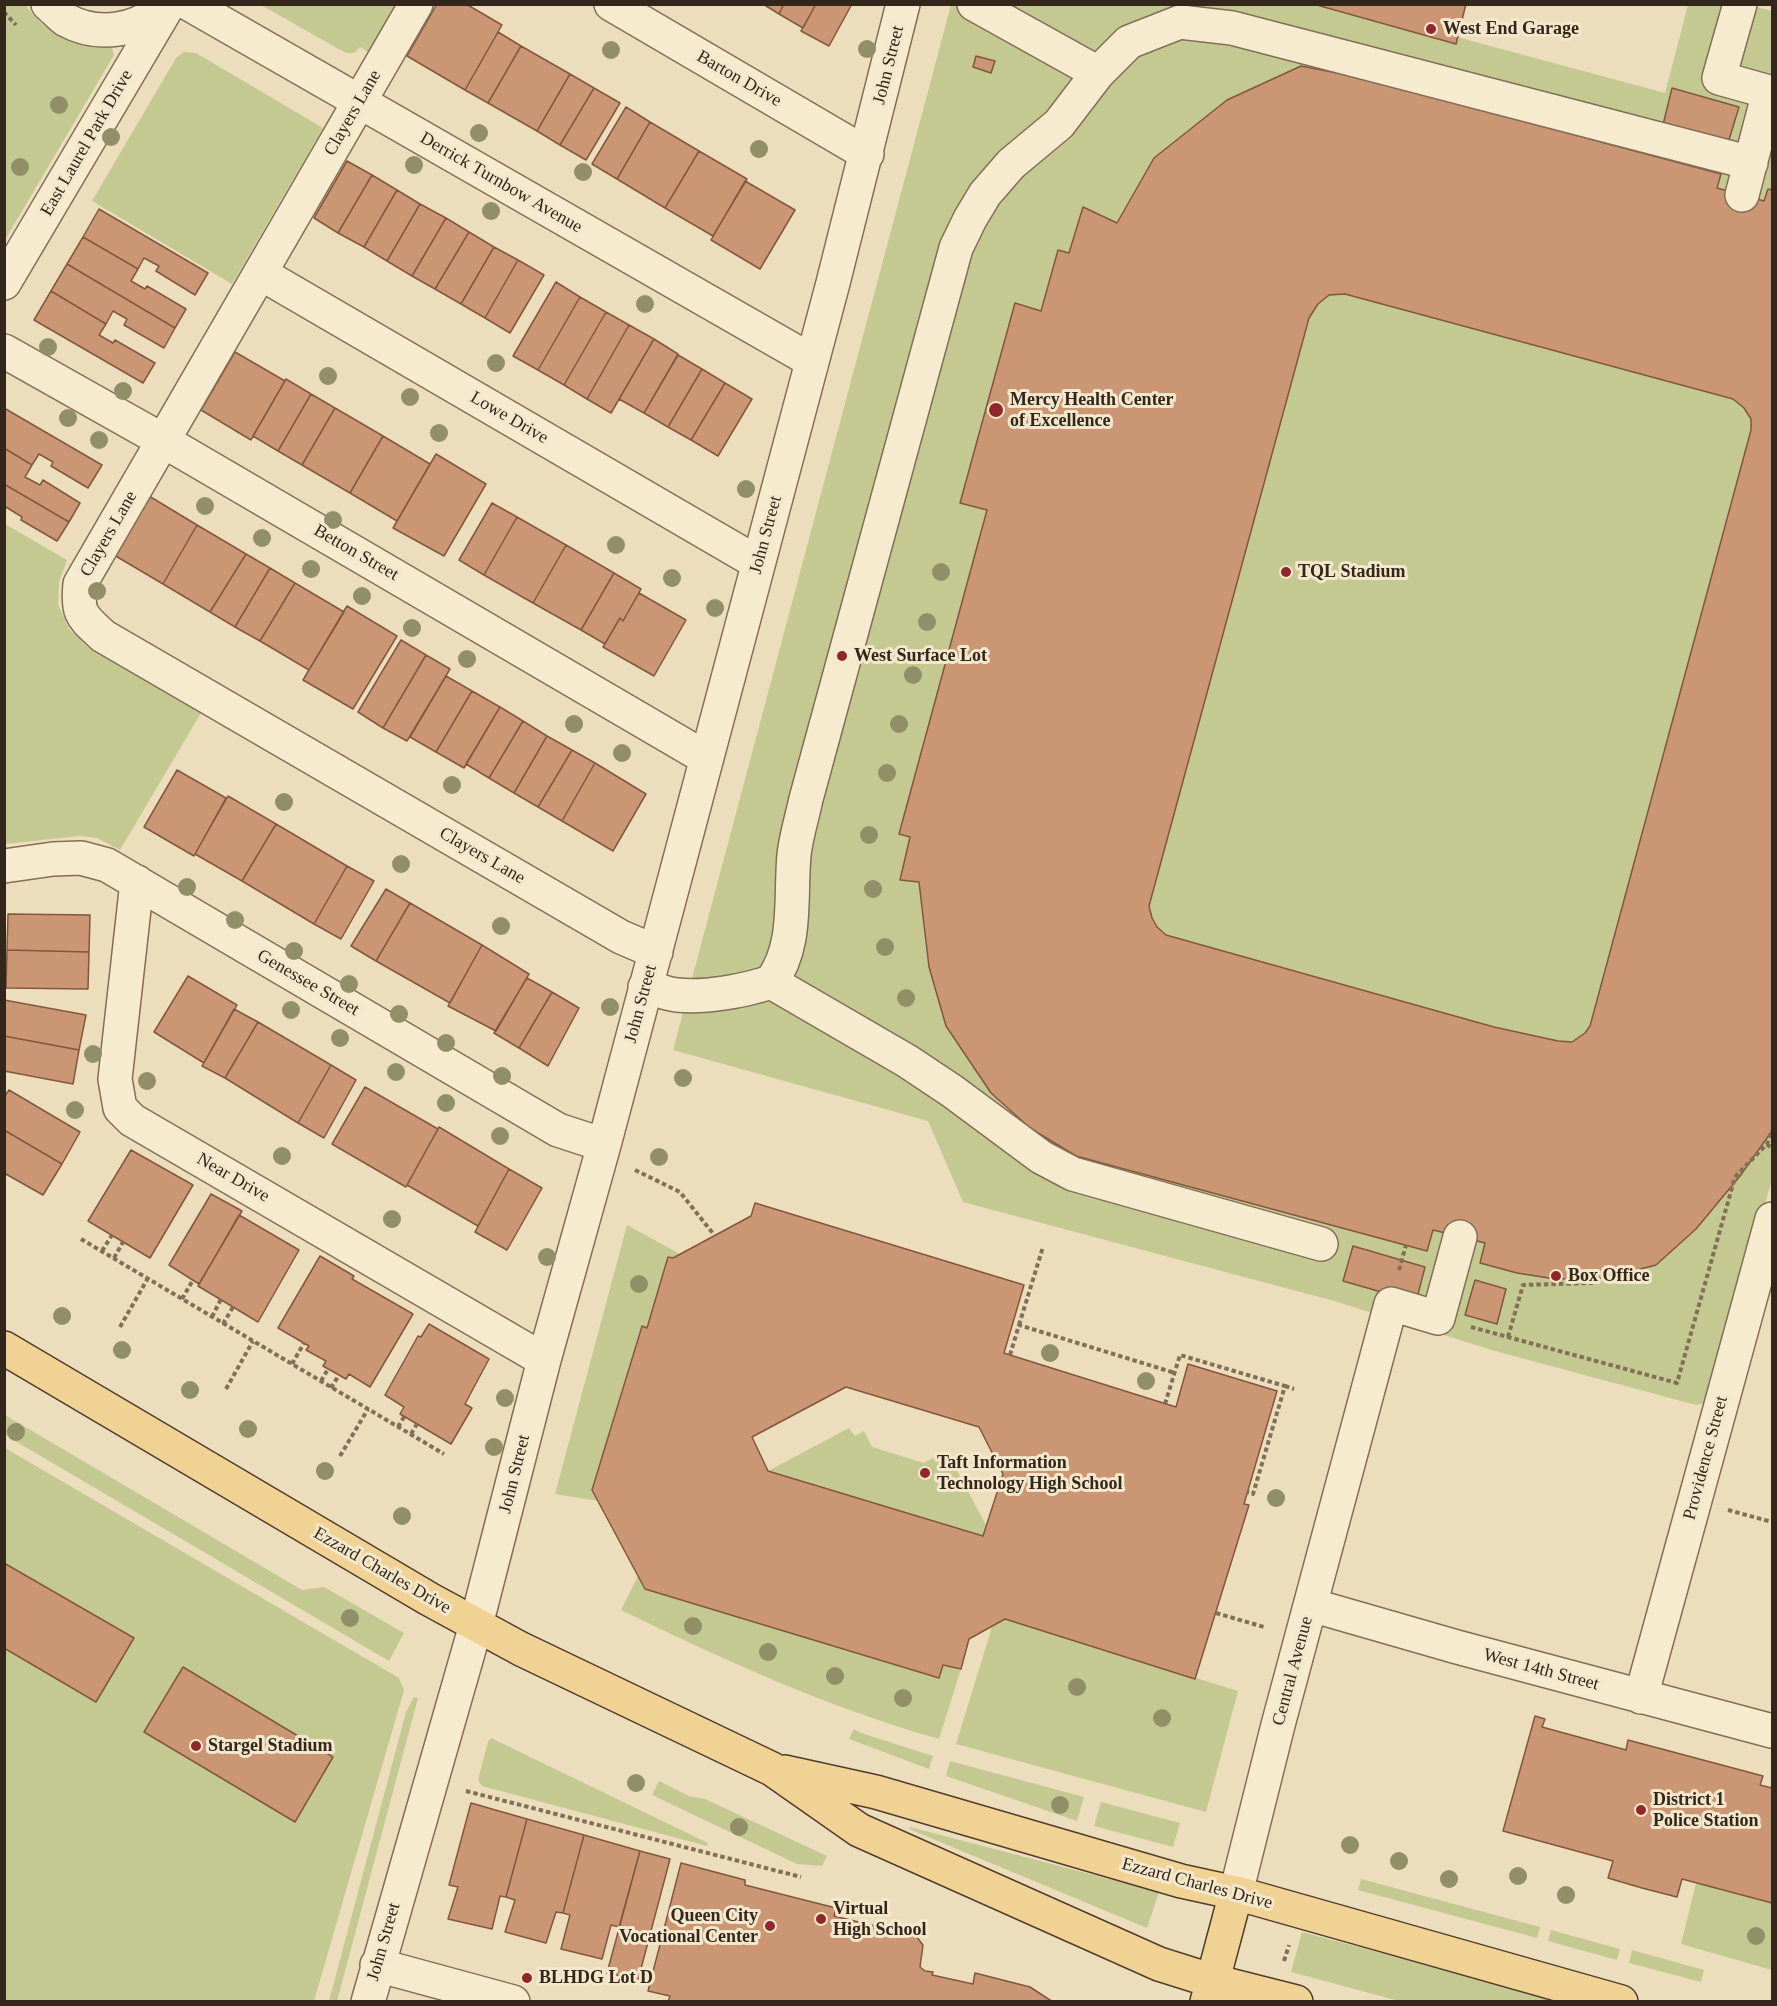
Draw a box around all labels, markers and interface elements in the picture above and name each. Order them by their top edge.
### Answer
place label: West End Garage [1443,18,1579,40]
marker: West End Garage [1424,22,1438,36]
street label: John Street [869,23,909,107]
street label: Barton Drive [693,46,785,112]
street label: East Laurel Park Drive [36,66,138,220]
street label: Clayers Lane [320,66,386,160]
street label: Derrick Turnbow Avenue [416,128,586,238]
street label: Lowe Drive [466,387,552,449]
place label: Mercy Health Center of Excellence [1010,389,1174,432]
marker: Mercy Health Center of Excellence [987,401,1005,419]
street label: Clayers Lane [76,487,142,581]
street label: John Street [745,493,787,577]
street label: Betton Street [310,520,402,586]
place label: TQL Stadium [1298,561,1406,583]
marker: TQL Stadium [1279,565,1293,579]
place label: West Surface Lot [854,645,987,667]
marker: West Surface Lot [835,649,849,663]
street label: Clayers Lane [435,823,529,889]
street label: Genessee Street [253,945,363,1021]
street label: John Street [620,962,662,1046]
street label: Near Drive [193,1149,273,1207]
place label: Box Office [1568,1265,1649,1287]
marker: Box Office [1549,1269,1563,1283]
street label: Providence Street [1679,1394,1733,1522]
street label: John Street [495,1432,535,1516]
place label: Taft Information Technology High School [937,1452,1122,1494]
marker: Taft Information Technology High School [918,1466,932,1480]
street label: Ezzard Charles Drive [310,1523,454,1619]
street label: Central Avenue [1268,1614,1318,1728]
street label: West 14th Street [1481,1644,1601,1696]
place label: Stargel Stadium [208,1735,333,1757]
marker: Stargel Stadium [189,1739,203,1753]
place label: District 1 Police Station [1653,1789,1758,1832]
marker: District 1 Police Station [1634,1803,1648,1817]
street label: Ezzard Charles Drive [1119,1854,1275,1914]
place label: Virtual High School [833,1898,927,1940]
street label: John Street [363,1900,405,1984]
place label: Queen City Vocational Center [619,1905,758,1948]
marker: Virtual High School [814,1912,828,1926]
marker: Queen City Vocational Center [763,1919,777,1933]
place label: BLHDG Lot D [539,1967,653,1989]
marker: BLHDG Lot D [520,1971,534,1985]

